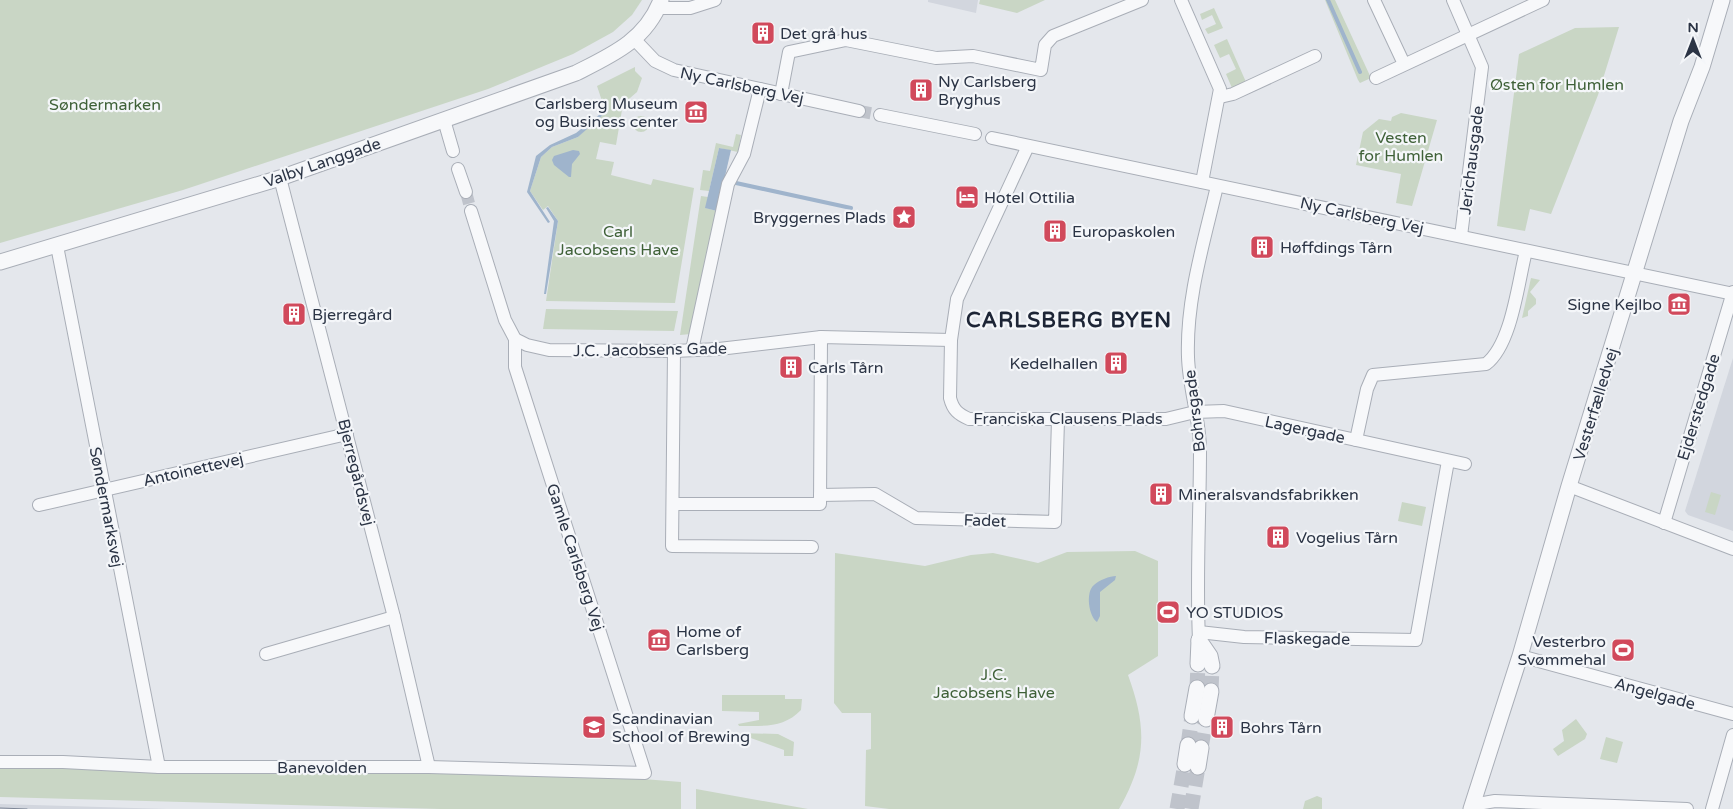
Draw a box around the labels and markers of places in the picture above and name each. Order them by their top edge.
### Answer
building icon: Det grå hus [750,20,776,46]
place label: Det grå hus [780,24,868,44]
place label: Ny Carlsberg Bryghus [938,72,1037,110]
building icon: Ny Carlsberg Bryghus [908,77,934,103]
place label: Carlsberg Museum og Business center [535,94,679,132]
museum icon: Carlsberg Museum og Business center [683,99,709,125]
hotel icon: Hotel Ottilia [954,184,980,210]
place label: Hotel Ottilia [984,188,1075,208]
place icon: Bryggernes Plads [891,204,917,230]
place label: Bryggernes Plads [753,208,886,228]
building icon: Europaskolen [1042,218,1068,244]
place label: Europaskolen [1072,222,1175,242]
building icon: Høffdings Tårn [1249,234,1275,260]
place label: Høffdings Tårn [1280,238,1393,258]
museum icon: Signe Kejlbo [1666,291,1692,317]
place label: Signe Kejlbo [1568,295,1662,315]
building icon: Bjerregård [281,301,307,327]
place label: Bjerregård [312,305,392,325]
building icon: Kedelhallen [1103,350,1129,376]
building icon: Carls Tårn [778,354,804,380]
place label: Kedelhallen [1010,354,1098,374]
place label: Carls Tårn [808,358,883,378]
building icon: Mineralsvandsfabrikken [1148,481,1174,507]
place label: Mineralsvandsfabrikken [1178,485,1359,505]
building icon: Vogelius Tårn [1265,524,1291,550]
place label: Vogelius Tårn [1296,528,1398,548]
sports icon: YO STUDIOS [1155,599,1181,625]
place label: YO STUDIOS [1186,603,1284,623]
place label: Home of Carlsberg [676,622,749,660]
museum icon: Home of Carlsberg [646,627,672,653]
place label: Vesterbro Svømmehal [1517,632,1606,670]
sports icon: Vesterbro Svømmehal [1610,637,1636,663]
place label: Scandinavian School of Brewing [612,709,750,747]
school or university icon: Scandinavian School of Brewing [581,714,607,740]
building icon: Bohrs Tårn [1209,714,1235,740]
place label: Bohrs Tårn [1240,718,1322,738]

